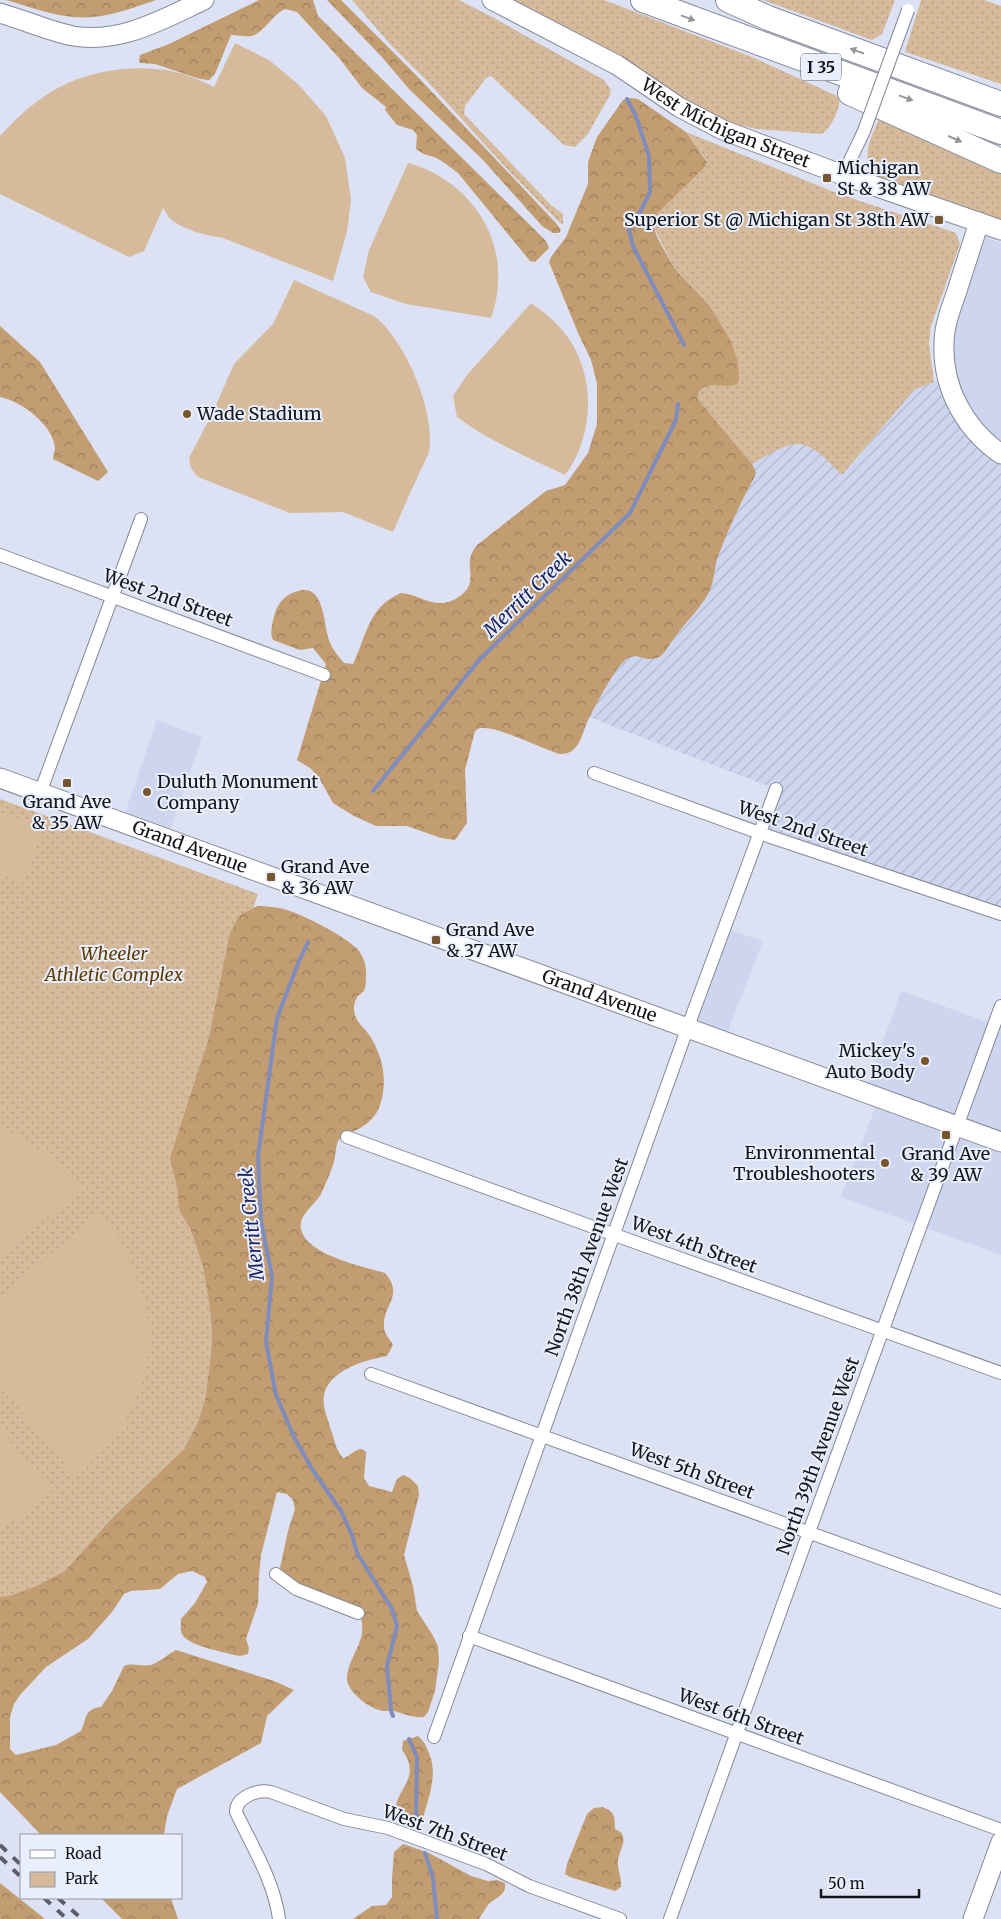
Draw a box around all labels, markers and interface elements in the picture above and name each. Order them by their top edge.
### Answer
one-way arrow [681,14,696,22]
one-way arrow [849,47,864,54]
road number: I 35 [801,54,841,80]
street label: West Michigan Street [636,72,813,173]
one-way arrow [899,95,914,102]
one-way arrow [948,136,962,144]
place label: Michigan St & 38 AW [837,156,932,200]
marker: Michigan St & 38 AW [821,172,833,184]
place label: Superior St @ Michigan St 38th AW [624,208,930,231]
marker: Superior St @ Michigan St 38th AW [933,214,945,226]
place label: Wade Stadium [196,402,322,425]
marker: Wade Stadium [181,408,193,420]
water label: Merritt Creek [477,545,577,643]
street label: West 2nd Street [99,563,236,632]
place label: Duluth Monument Company [157,770,318,814]
marker: Grand Ave & 35 AW [61,777,73,789]
marker: Duluth Monument Company [141,786,153,798]
place label: Grand Ave & 35 AW [23,790,111,834]
street label: West 2nd Street [734,795,871,862]
street label: Grand Avenue [129,815,251,878]
place label: Grand Ave & 36 AW [281,855,369,899]
marker: Grand Ave & 36 AW [265,871,277,883]
place label: Grand Ave & 37 AW [446,918,534,962]
marker: Grand Ave & 37 AW [430,934,442,946]
park label: Wheeler Athletic Complex [43,942,184,986]
street label: Grand Avenue [539,964,660,1027]
place label: Mickey's Auto Body [824,1039,916,1083]
marker: Mickey's Auto Body [919,1055,931,1067]
marker: Grand Ave & 39 AW [940,1129,952,1141]
place label: Environmental Troubleshooters [733,1141,875,1185]
place label: Grand Ave & 39 AW [902,1142,990,1186]
street label: North 38th Avenue West [540,1155,633,1359]
marker: Environmental Troubleshooters [879,1157,891,1169]
water label: Merritt Creek [233,1166,269,1283]
street label: West 4th Street [627,1211,760,1278]
street label: North 39th Avenue West [771,1354,864,1558]
street label: West 5th Street [626,1437,758,1504]
street label: West 6th Street [674,1683,807,1750]
street label: West 7th Street [379,1799,511,1866]
legend [20,1834,182,1899]
text: Road [65,1844,101,1863]
scale bar [821,1866,918,1898]
text: Park [65,1869,99,1888]
text: 50 m [828,1874,865,1893]

